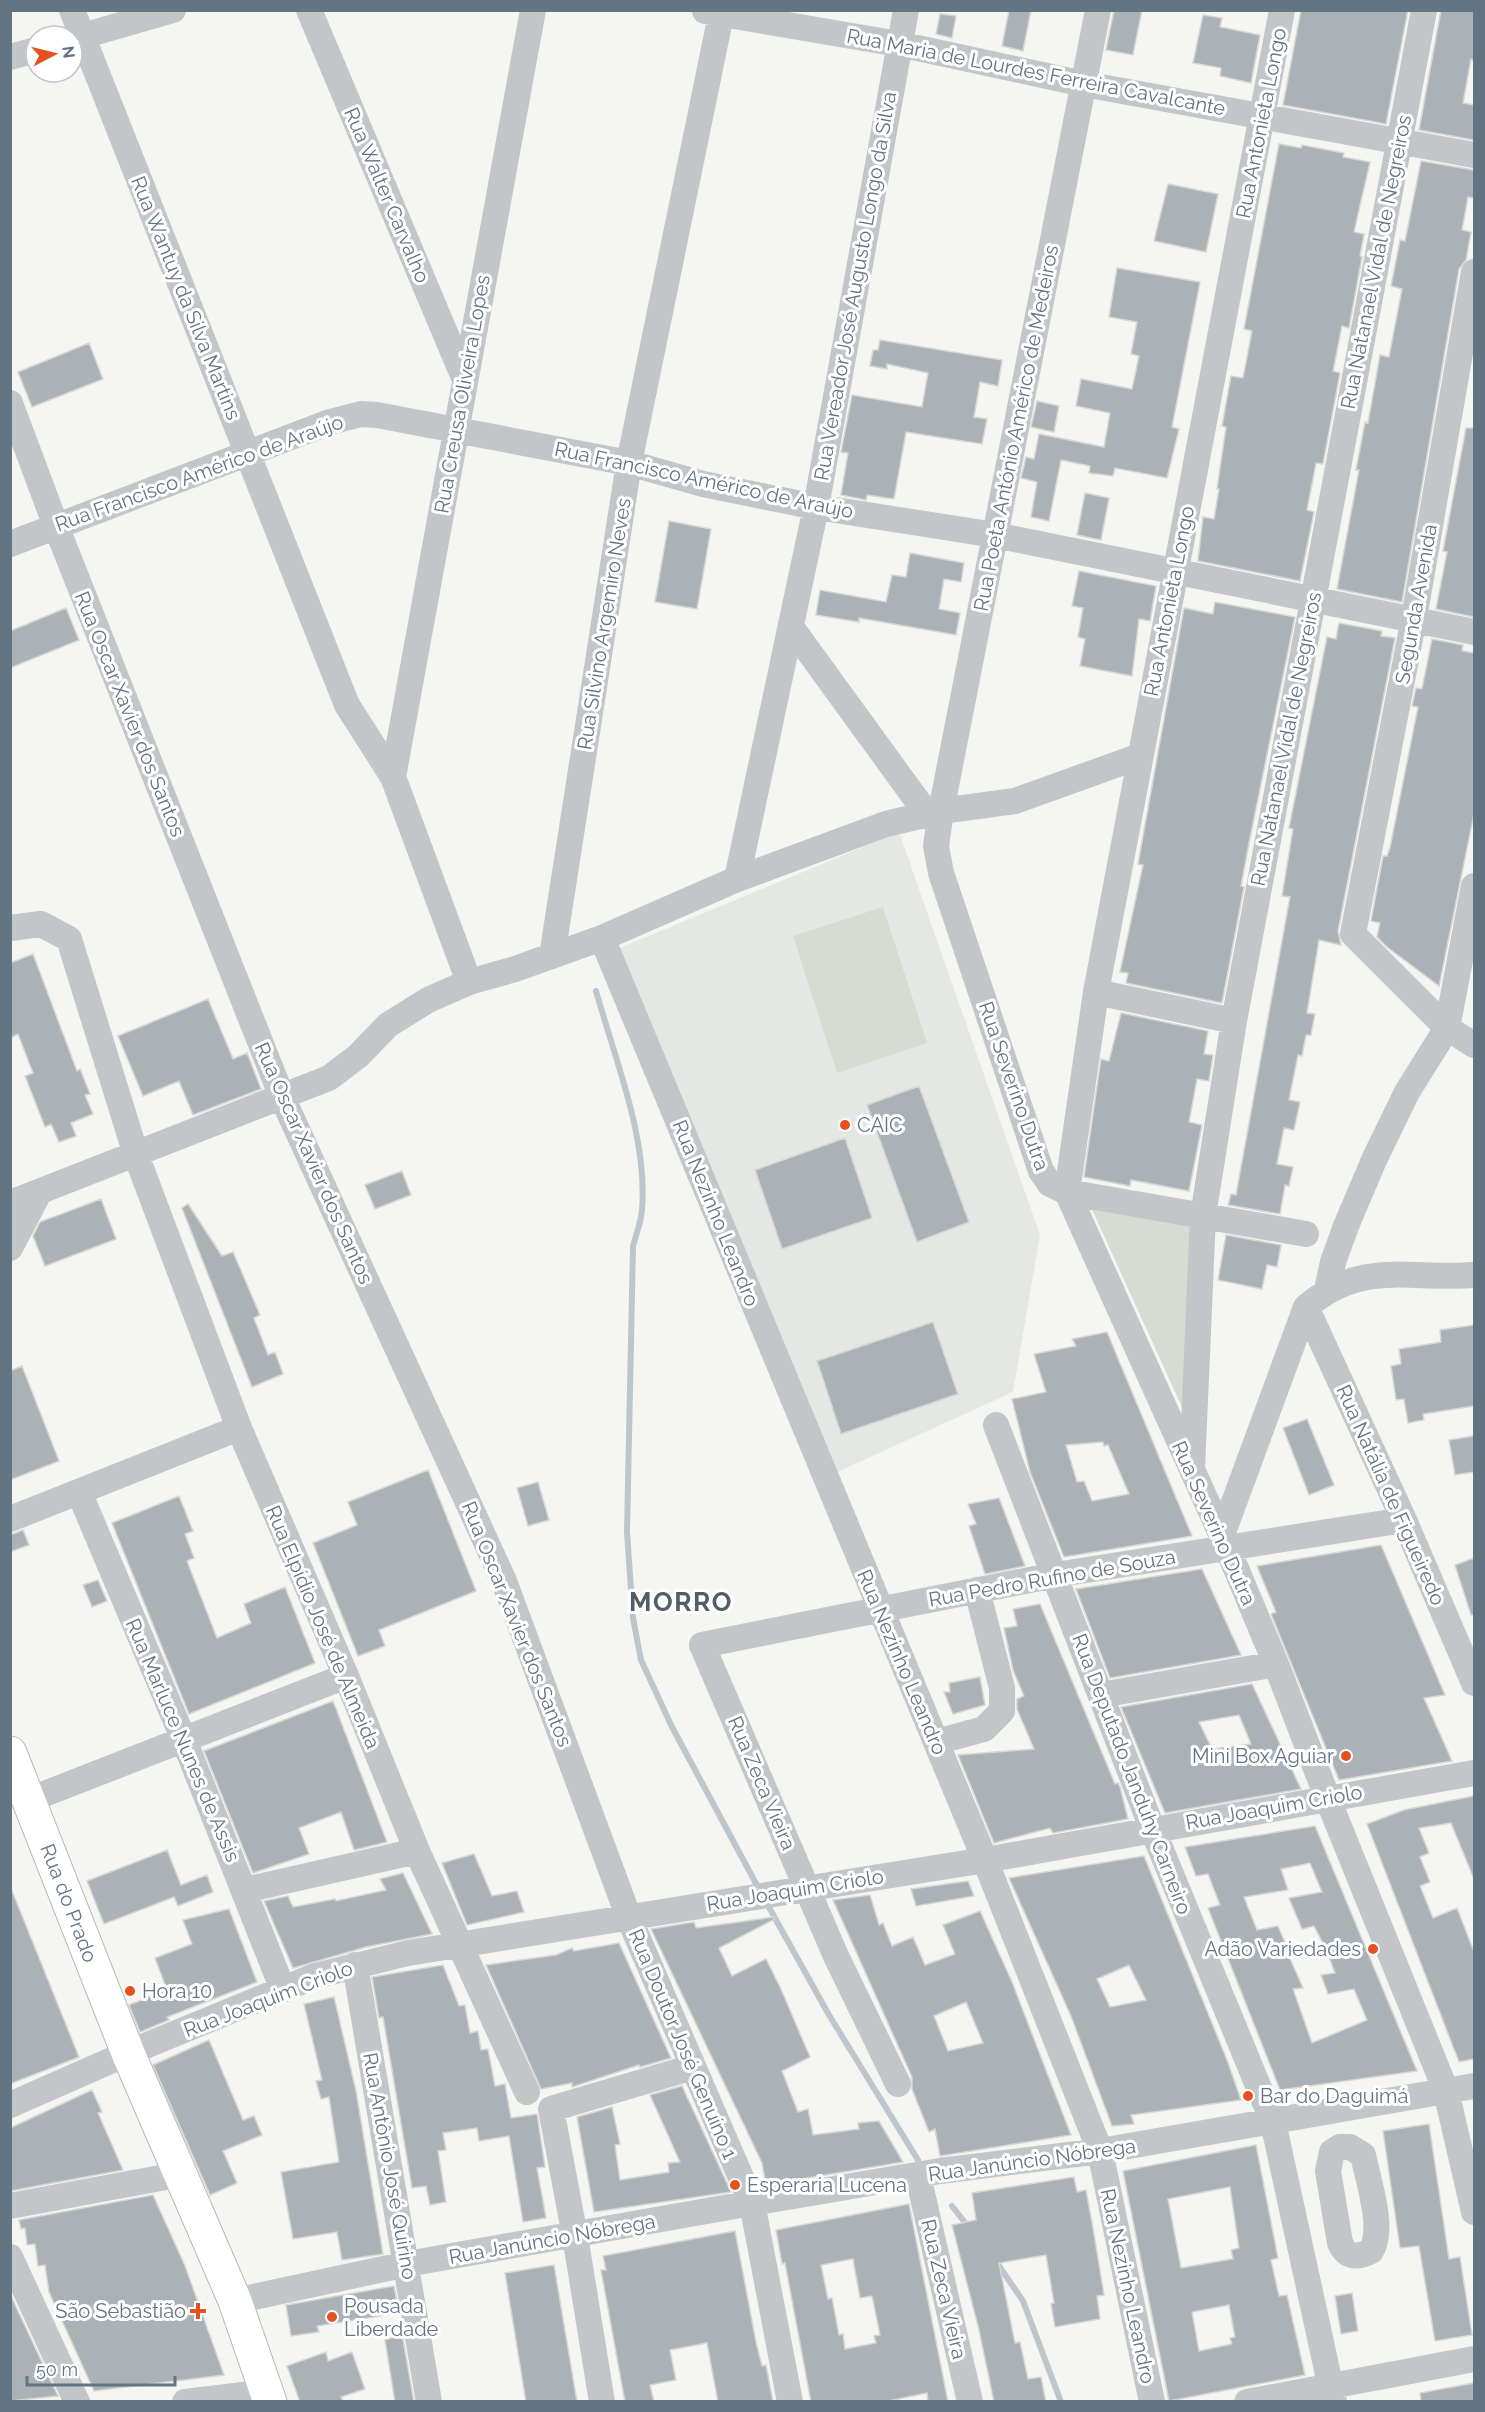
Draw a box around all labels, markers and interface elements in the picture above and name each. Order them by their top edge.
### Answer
street label: Rua Maria de Lourdes Ferreira Cavalcante [845,23,1228,121]
north arrow [24,24,84,84]
street label: Rua Antonieta Longo [1231,26,1291,220]
text: N [58,45,79,59]
street label: Rua Vereador José Augusto Longo da Silva [809,90,901,482]
street label: Rua Walter Carvalho [339,104,435,286]
street label: Rua Natanael Vidal de Negreiros [1336,113,1416,411]
street label: Rua Wantuy da Silva Martins [126,173,246,423]
street label: Rua Poeta António Américo de Medeiros [969,243,1063,613]
street label: Rua Creusa Oliveira Lopes [429,273,495,515]
street label: Rua Francisco Américo de Araújo [52,410,346,536]
street label: Rua Francisco Américo de Araújo [552,437,856,523]
street label: Rua Silvino Argemiro Neves [572,496,636,752]
street label: Rua Antonieta Longo [1139,504,1199,698]
street label: Segunda Avenida [1390,522,1442,686]
street label: Rua Oscar Xavier dos Santos [70,588,190,840]
street label: Rua Natanael Vidal de Negreiros [1246,590,1326,888]
street label: Rua Severino Dutra [974,998,1054,1174]
street label: Rua Oscar Xavier dos Santos [250,1038,378,1288]
place label: CAIC [857,1113,903,1137]
street label: Rua Nezinho Leandro [668,1116,764,1310]
marker: CAIC [838,1118,852,1132]
street label: Rua Natália de Figueiredo [1331,1381,1451,1609]
street label: Rua Severino Dutra [1167,1437,1261,1609]
street label: Rua Oscar Xavier dos Santos [457,1498,577,1750]
street label: Rua Elpídio José de Almeida [261,1502,385,1752]
street label: Rua Pedro Rufino de Souza [927,1544,1177,1612]
street label: Rua Nezinho Leandro [852,1566,952,1758]
district label: MORRO [629,1587,733,1617]
street label: Rua Marluce Nunes de Assis [121,1615,245,1865]
street label: Rua Deputado Janduhy Carneiro [1067,1630,1197,1918]
street label: Rua Zeca Vieira [723,1712,801,1854]
place label: Mini Box Aguiar [1192,1744,1334,1768]
marker: Mini Box Aguiar [1339,1749,1353,1763]
street label: Rua Joaquim Criolo [1184,1780,1364,1834]
street label: Rua do Prado [35,1840,103,1966]
street label: Rua Joaquim Criolo [705,1864,885,1916]
street label: Rua Doutor José Genuíno 1 [624,1925,743,2163]
place label: Adão Variedades [1204,1937,1361,1961]
marker: Adão Variedades [1366,1942,1380,1956]
street label: Rua Joaquim Criolo [180,1956,356,2042]
place label: Hora 10 [142,1979,212,2003]
marker: Hora 10 [123,1984,137,1998]
street label: Rua Antônio José Quirino [358,2051,422,2282]
place label: Bar do Daguimá [1260,2084,1408,2108]
marker: Bar do Daguimá [1241,2089,1255,2103]
street label: Rua Janúncio Nóbrega [927,2134,1137,2186]
place label: Esperaria Lucena [747,2173,907,2197]
marker: Esperaria Lucena [728,2178,742,2192]
street label: Rua Nezinho Leandro [1096,2186,1160,2386]
street label: Rua Janúncio Nóbrega [447,2209,657,2269]
street label: Rua Zeca Vieira [916,2217,972,2361]
place label: Pousada Liberdade [344,2294,439,2341]
place label: São Sebastião [55,2299,186,2323]
marker: São Sebastião [191,2304,205,2318]
marker: Pousada Liberdade [325,2310,339,2324]
scale bar [27,2349,176,2387]
text: 50 m [36,2359,78,2380]

